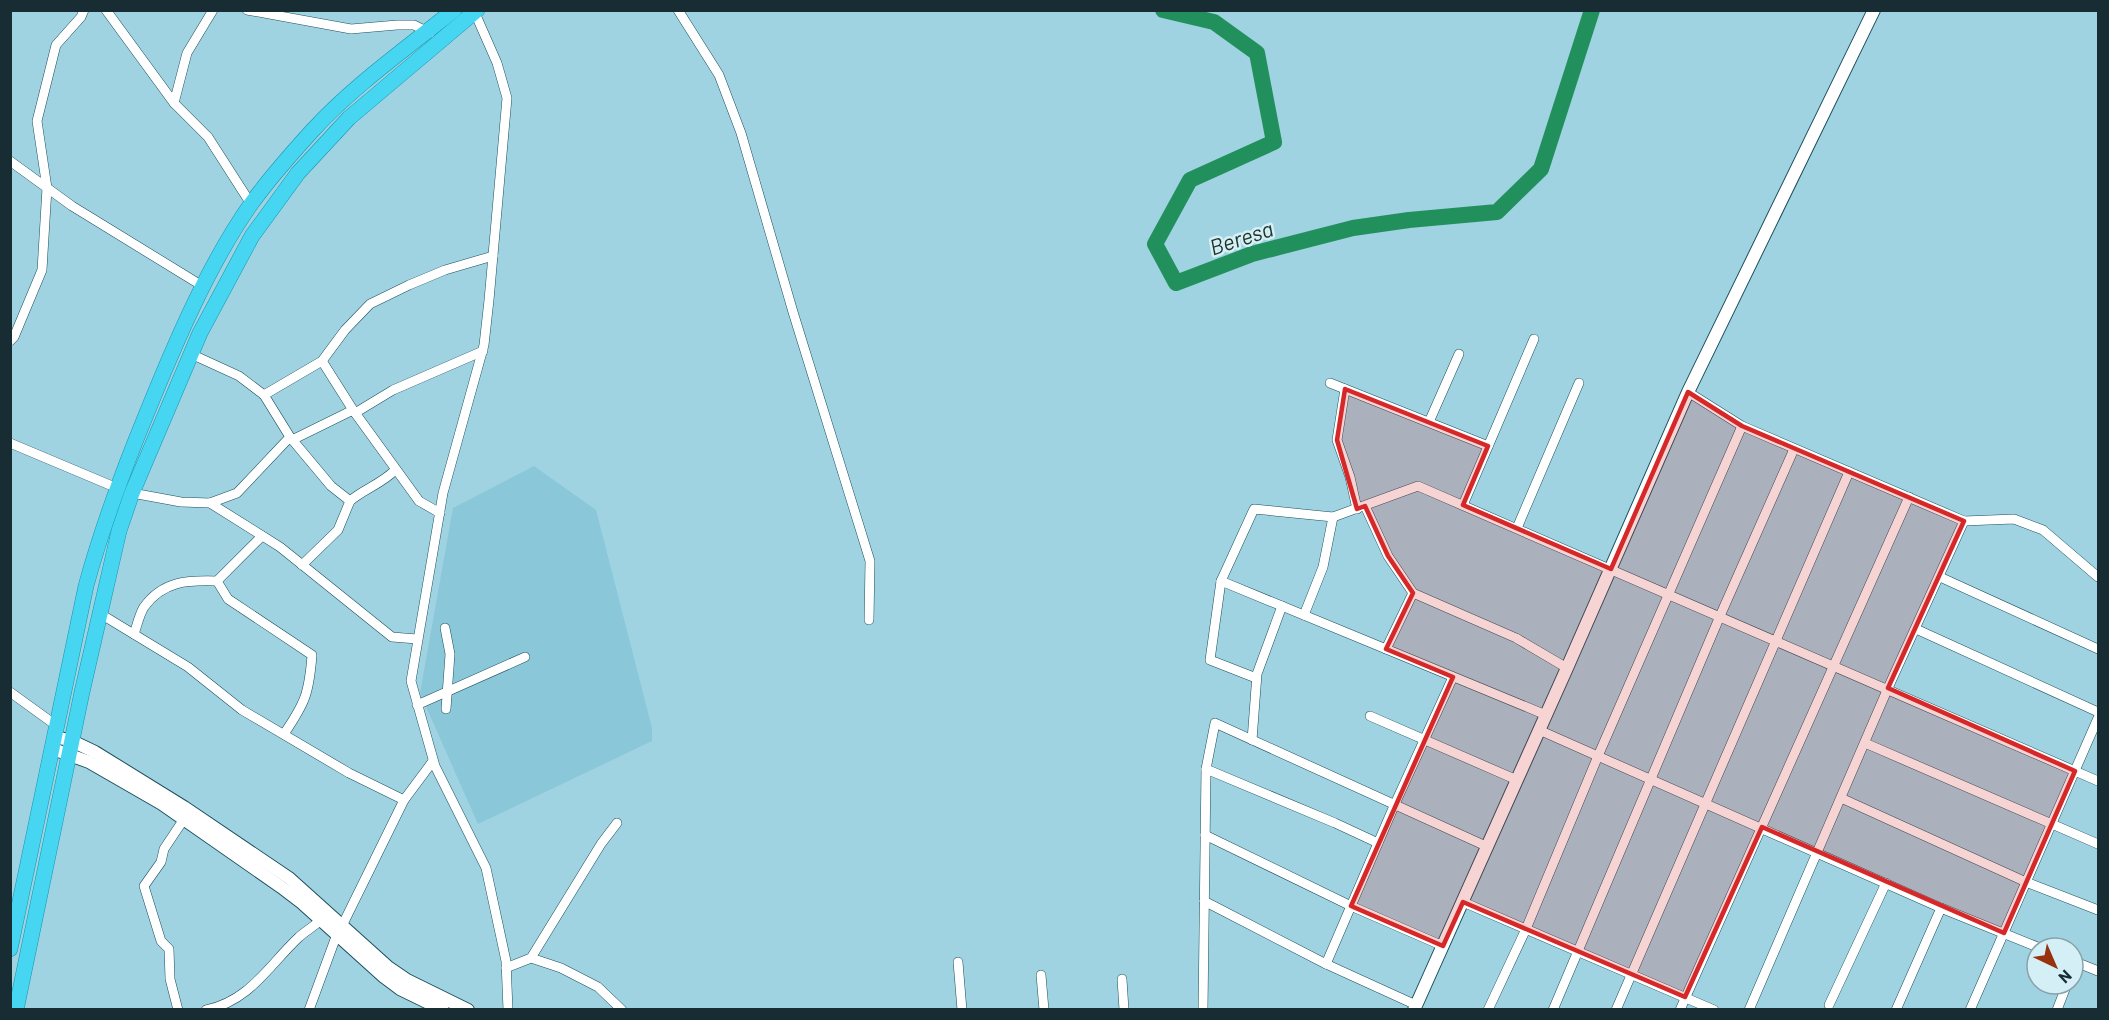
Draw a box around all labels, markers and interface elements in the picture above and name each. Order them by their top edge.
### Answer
water label: Beresa [1206,215,1276,259]
north arrow [2025,936,2085,996]
text: N [2055,967,2076,988]

